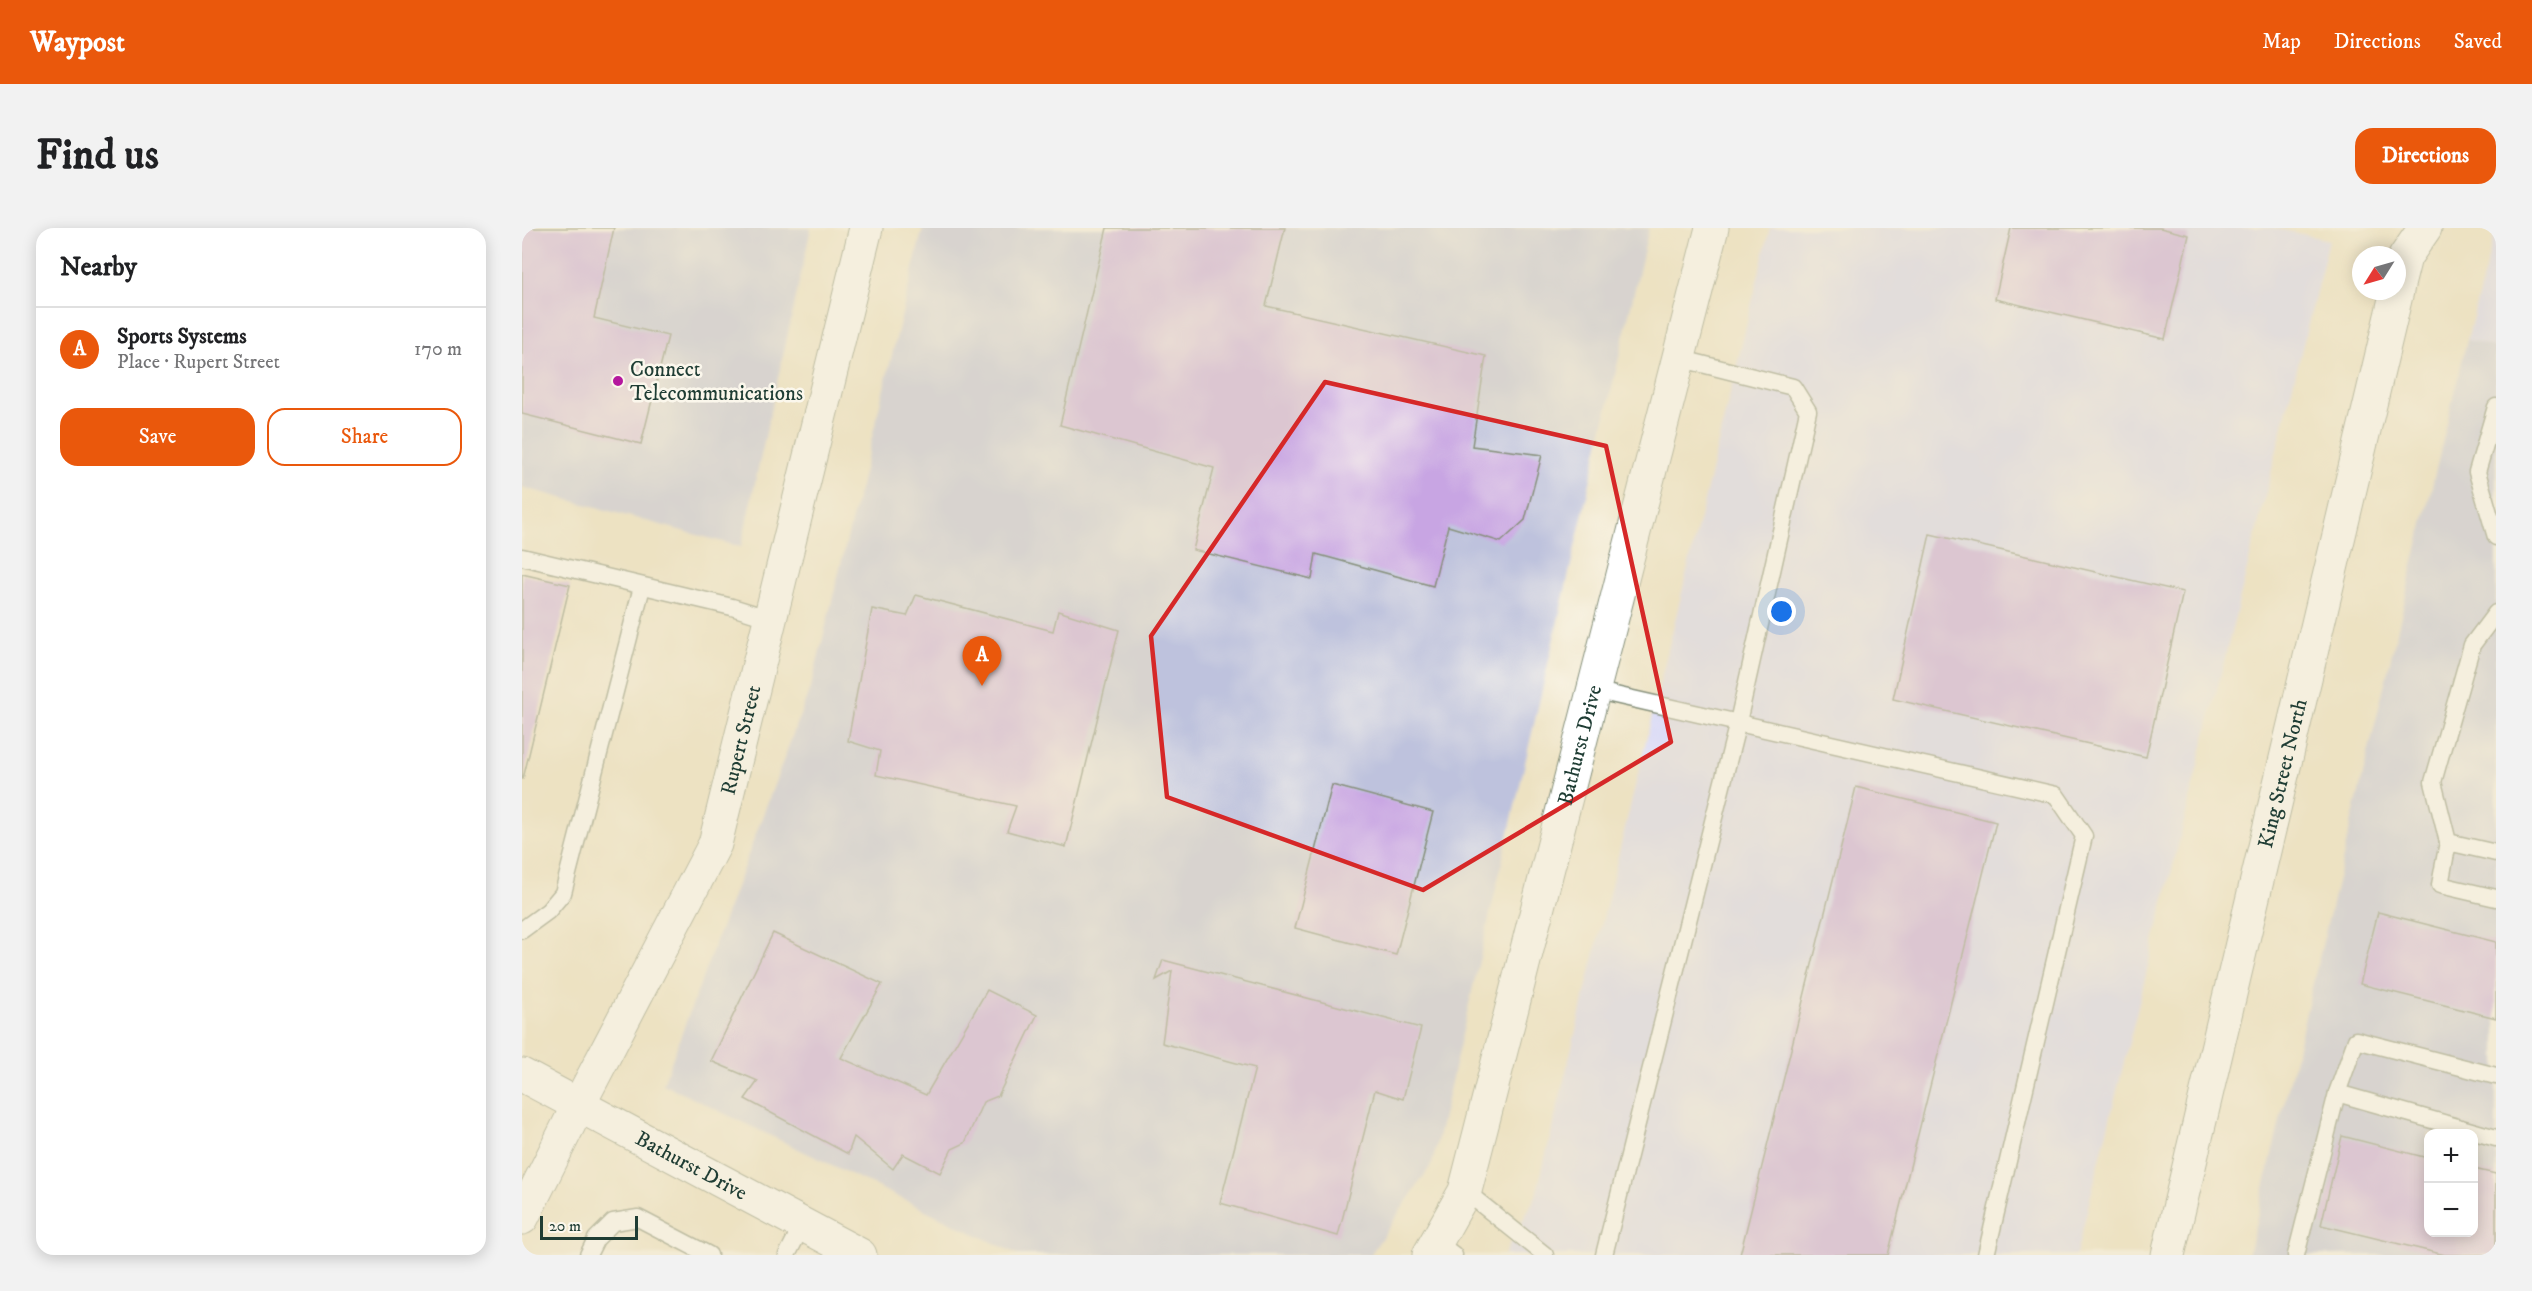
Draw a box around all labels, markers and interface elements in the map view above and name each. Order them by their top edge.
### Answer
text: Waypost [30,25,125,60]
text: Map [2262,29,2301,55]
text: Directions [2334,29,2421,55]
text: Saved [2454,29,2502,55]
button: Directions [2355,128,2496,184]
text: Find us [36,130,159,182]
north arrow [2352,246,2406,300]
text: Nearby [60,251,137,284]
text: Sports Systems [117,323,247,350]
text: A [73,337,86,362]
text: 170 m [414,337,462,362]
text: Place · Rupert Street [117,350,280,375]
place label: Connect Telecommunications [630,357,803,407]
marker: Connect Telecommunications [611,374,625,388]
button: Save [60,408,255,466]
button: Share [267,408,462,466]
your location [1767,597,1796,626]
pin: A [962,636,1002,686]
street label: Rupert Street [715,682,768,798]
street label: Bathurst Drive [1553,682,1608,808]
street label: King Street North [2253,696,2314,851]
street label: Bathurst Drive [631,1126,752,1207]
map controls [2424,1129,2478,1237]
button: + [2424,1129,2478,1183]
button: − [2424,1183,2478,1237]
scale bar [540,1213,638,1240]
text: 20 m [549,1216,581,1236]

